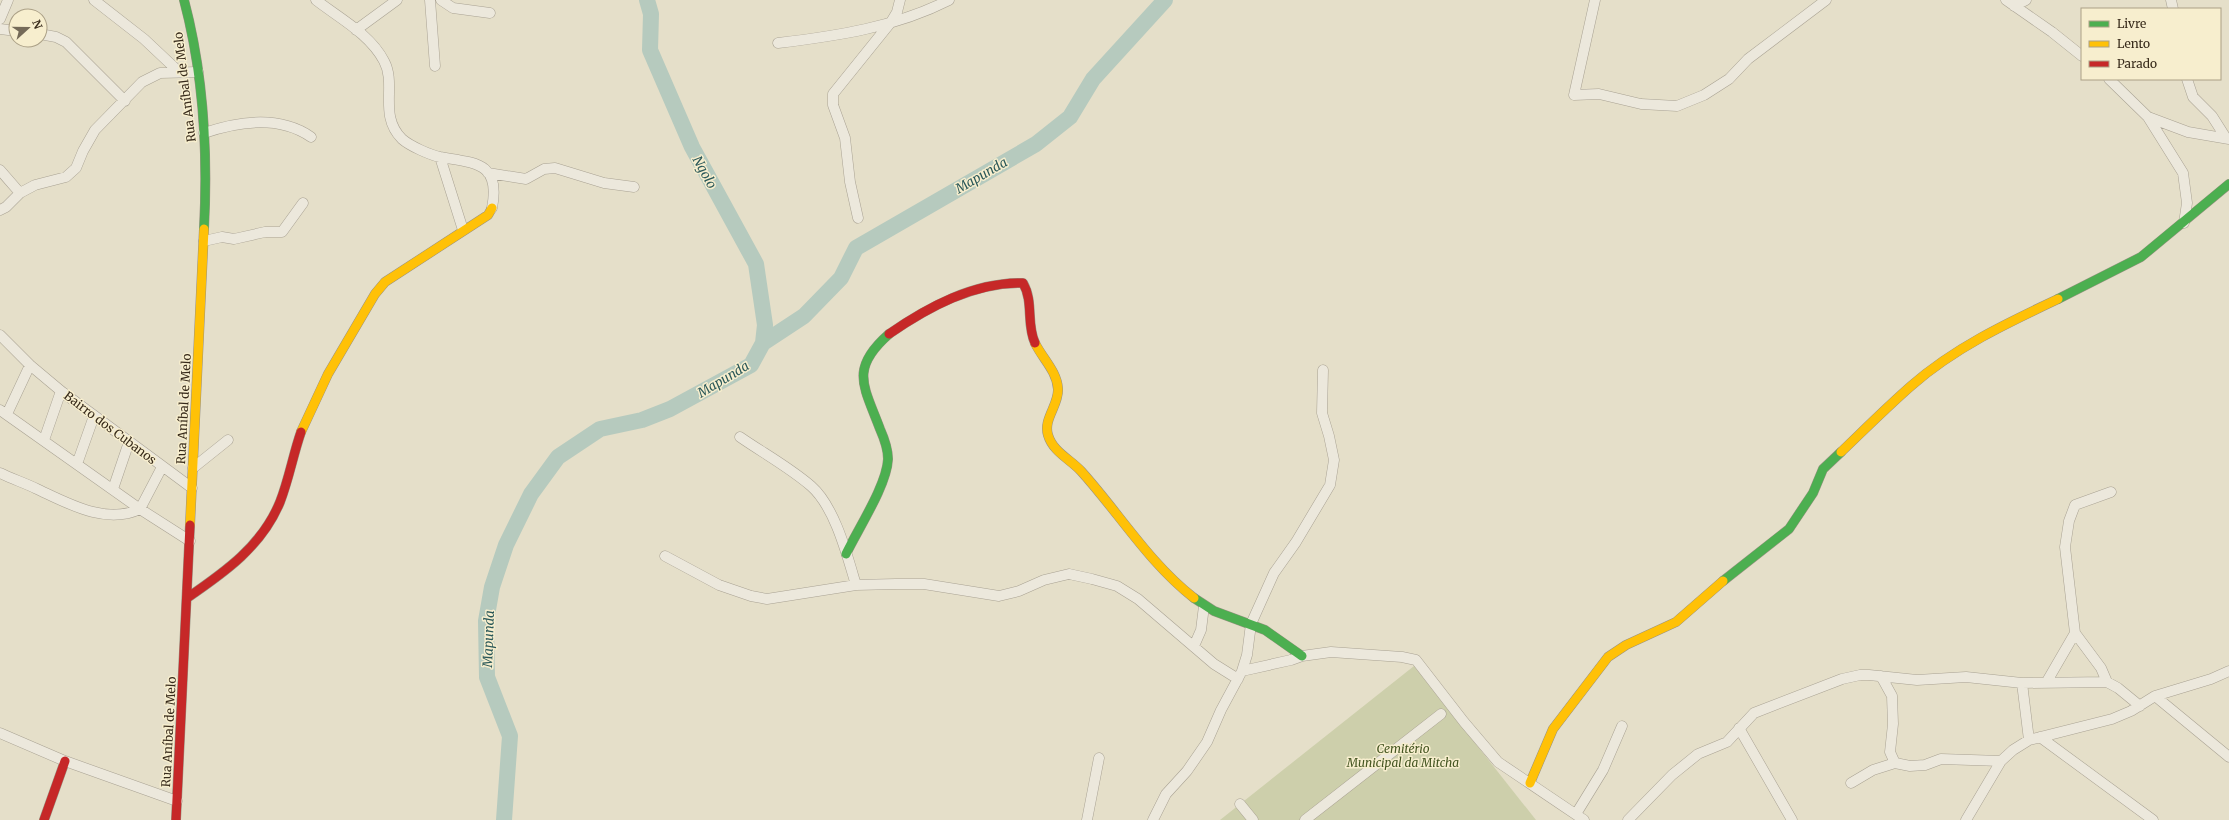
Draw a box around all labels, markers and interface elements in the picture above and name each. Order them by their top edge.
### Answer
north arrow [8,8,48,48]
legend [2081,8,2221,80]
text: Livre [2117,16,2146,31]
text: N [29,18,46,31]
street label: Rua Aníbal de Melo [170,31,199,143]
text: Lento [2117,36,2150,51]
text: Parado [2117,56,2157,71]
water label: Ngolo [689,153,720,192]
water label: Mapunda [951,154,1010,198]
street label: Rua Aníbal de Melo [173,353,194,465]
water label: Mapunda [693,357,752,402]
street label: Bairro dos Cubanos [61,388,160,467]
water label: Mapunda [479,610,498,669]
street label: Rua Aníbal de Melo [158,676,179,788]
park label: Cemitério Municipal da Mitcha [1346,741,1459,770]

